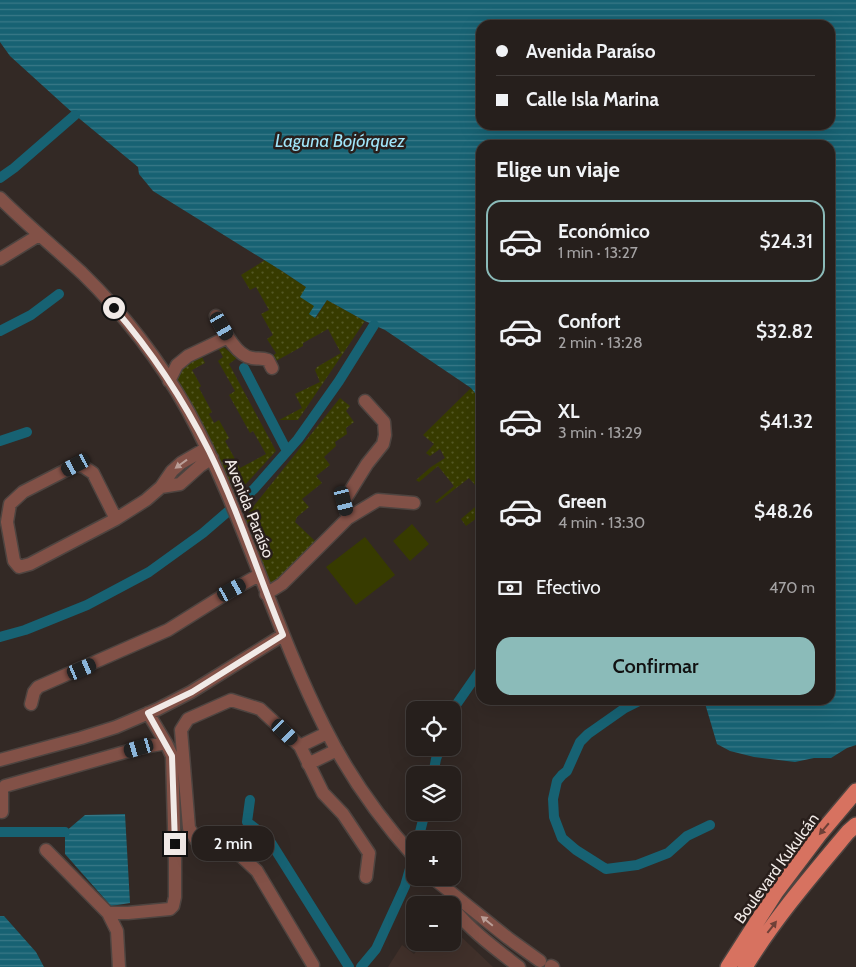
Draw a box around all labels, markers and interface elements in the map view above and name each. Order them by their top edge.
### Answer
text: Avenida Paraíso [526,40,655,63]
text: Calle Isla Marina [526,88,659,111]
water label: Laguna Bojórquez [275,130,405,152]
text: Elige un viaje [496,156,620,183]
icon: car [498,219,543,264]
text: Económico [558,220,650,243]
text: $24.31 [759,230,813,253]
text: 1 min · 13:27 [558,243,638,262]
route start [103,297,125,319]
car [208,309,235,343]
icon: car [498,309,543,354]
text: Confort [558,310,621,333]
text: $32.82 [756,320,813,343]
text: 2 min · 13:28 [558,333,643,352]
icon: car [498,399,543,444]
text: XL [558,400,579,423]
text: $41.32 [759,410,813,433]
text: 3 min · 13:29 [558,423,642,442]
car [59,451,92,479]
street label: Avenida Paraíso [221,456,278,561]
one-way arrow [174,459,188,469]
car [333,485,354,517]
icon: car [498,489,543,534]
text: Green [558,490,607,513]
text: $48.26 [754,500,813,523]
text: 4 min · 13:30 [558,513,645,532]
icon: cash [496,574,524,602]
car [215,576,248,604]
text: Efectivo [536,576,601,599]
text: 470 m [769,578,815,597]
button: Confirmar [496,637,815,695]
car [65,656,98,682]
map controls [406,701,461,951]
button: locate [406,701,461,756]
car [269,716,300,748]
car [122,737,155,759]
button: layers [406,766,461,821]
street label: Boulevard Kukulcán [730,809,823,927]
one-way arrow [819,822,830,835]
callout: 2 min [192,826,275,862]
button: + [406,831,461,886]
route end [164,833,186,855]
text: 2 min [214,834,252,853]
button: − [406,896,461,951]
one-way arrow [481,916,494,927]
one-way arrow [767,921,778,934]

